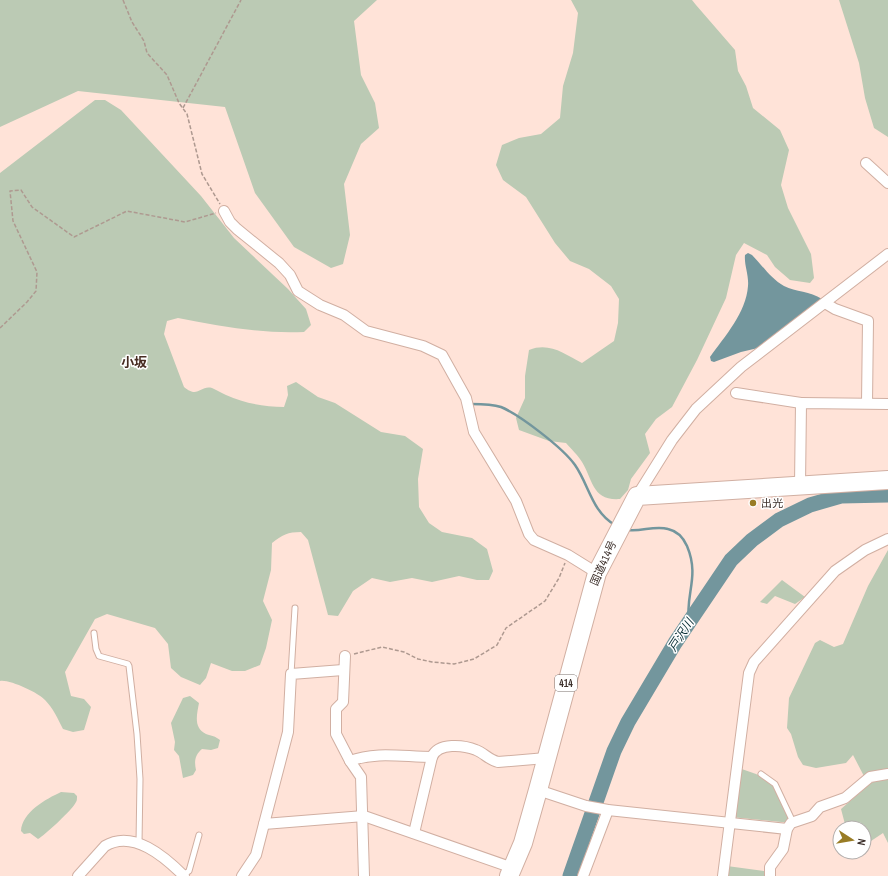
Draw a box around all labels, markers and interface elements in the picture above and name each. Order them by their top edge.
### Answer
district label: 小坂 [121,354,147,371]
place label: 出光 [761,496,783,510]
marker: 出光 [748,498,758,508]
street label: 国道414号 [587,538,619,588]
water label: 戸沢川 [664,614,699,654]
road number: 414 [555,675,577,691]
north arrow [832,820,872,860]
text: N [854,837,869,847]

